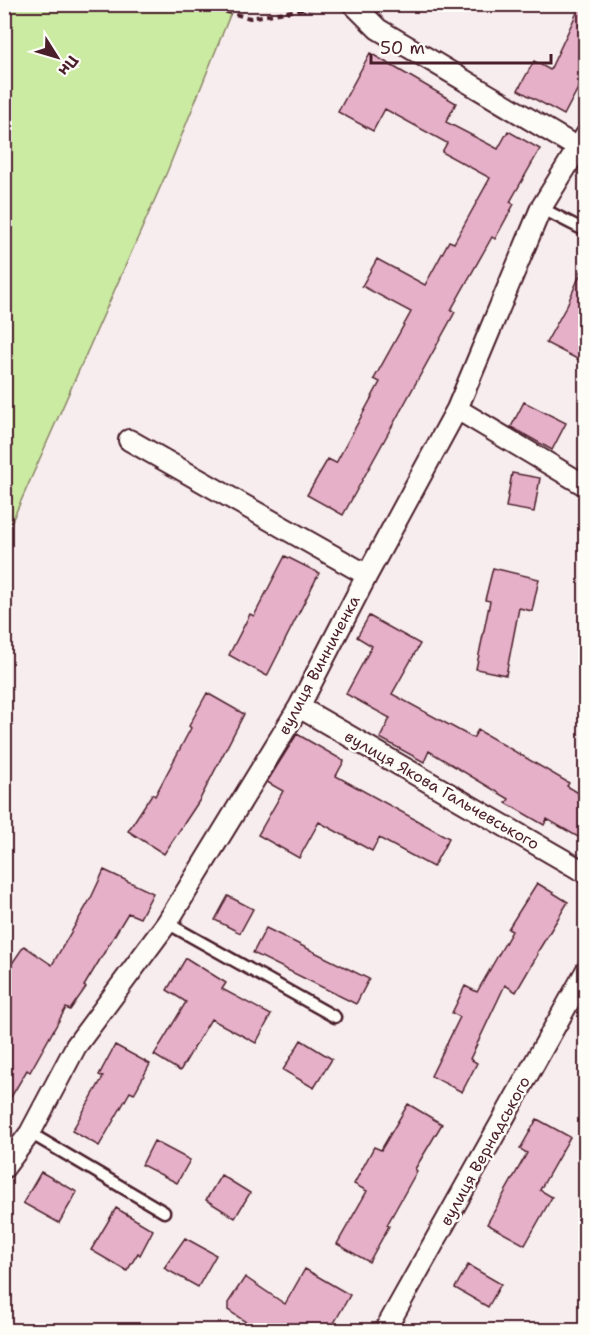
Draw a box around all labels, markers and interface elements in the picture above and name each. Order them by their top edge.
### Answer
north arrow [27,27,87,87]
scale bar [371,27,551,65]
text: 50 m [380,36,425,60]
text: Пн [54,51,83,80]
street label: вулиця Винниченка [273,592,365,738]
street label: вулиця Якова Гальчевського [341,726,543,854]
street label: вулиця Вернадського [435,1073,535,1229]

